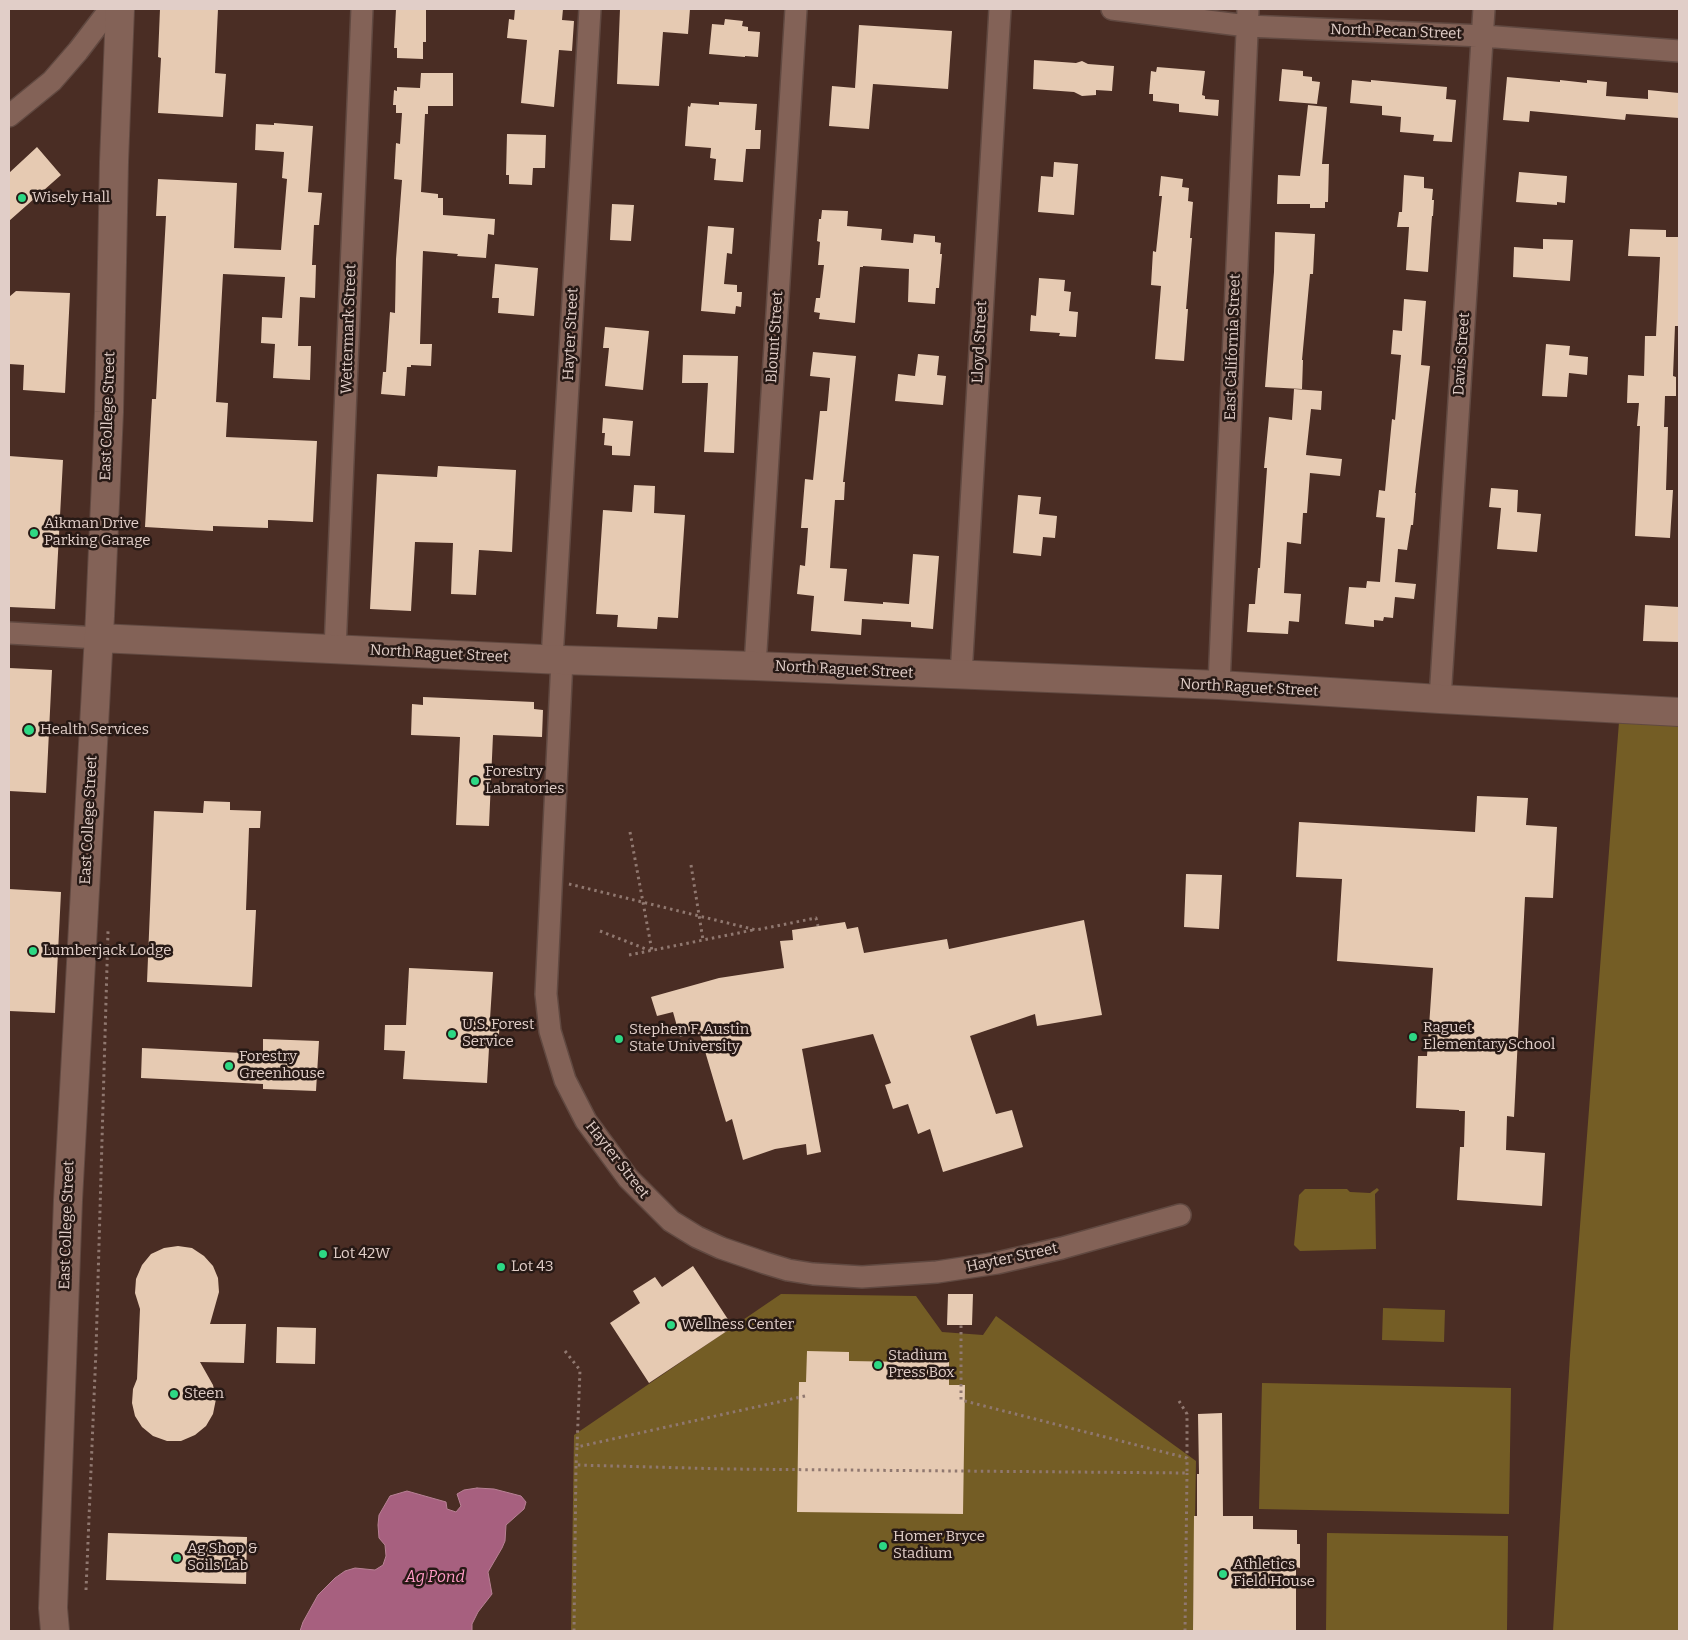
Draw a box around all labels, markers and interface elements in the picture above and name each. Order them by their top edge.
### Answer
street label: North Pecan Street [1330,21,1462,43]
place label: Wisely Hall [32,189,110,207]
marker: Wisely Hall [16,192,28,204]
street label: Wettermark Street [338,263,360,395]
street label: East California Street [1221,273,1245,421]
street label: Hayter Street [560,287,582,381]
street label: Blount Street [763,290,787,384]
street label: Lloyd Street [969,300,991,384]
street label: Davis Street [1450,312,1474,396]
street label: East College Street [97,351,119,481]
place label: Aikman Drive Parking Garage [44,515,151,550]
marker: Aikman Drive Parking Garage [28,527,40,539]
street label: North Raguet Street [369,641,509,667]
street label: North Raguet Street [774,657,914,683]
street label: North Raguet Street [1179,675,1319,701]
place label: Health Services [40,721,149,739]
marker: Health Services [22,723,36,737]
street label: East College Street [77,755,101,885]
place label: Forestry Labratories [485,763,564,798]
marker: Forestry Labratories [469,775,481,787]
place label: Lumberjack Lodge [43,942,171,960]
marker: Lumberjack Lodge [27,945,39,957]
place label: U.S. Forest Service [462,1016,534,1051]
place label: Raguet Elementary School [1423,1019,1555,1054]
place label: Stephen F. Austin State University [629,1021,749,1056]
marker: U.S. Forest Service [446,1028,458,1040]
marker: Raguet Elementary School [1407,1031,1419,1043]
marker: Stephen F. Austin State University [613,1033,625,1045]
place label: Forestry Greenhouse [239,1048,325,1083]
marker: Forestry Greenhouse [223,1060,235,1072]
street label: Hayter Street [581,1118,653,1202]
street label: East College Street [56,1160,78,1290]
street label: Hayter Street [965,1240,1059,1276]
place label: Lot 42W [333,1245,390,1263]
marker: Lot 42W [317,1248,329,1260]
place label: Lot 43 [511,1258,553,1276]
marker: Lot 43 [495,1261,507,1273]
place label: Wellness Center [681,1316,794,1334]
marker: Wellness Center [665,1319,677,1331]
place label: Stadium Press Box [888,1347,955,1382]
marker: Stadium Press Box [872,1359,884,1371]
place label: Steen [184,1385,224,1403]
marker: Steen [168,1388,180,1400]
place label: Homer Bryce Stadium [893,1528,985,1563]
place label: Ag Shop & Soils Lab [187,1540,258,1575]
marker: Homer Bryce Stadium [877,1540,889,1552]
marker: Ag Shop & Soils Lab [171,1552,183,1564]
place label: Athletics Field House [1233,1556,1315,1591]
water label: Ag Pond [405,1568,465,1588]
marker: Athletics Field House [1217,1568,1229,1580]

